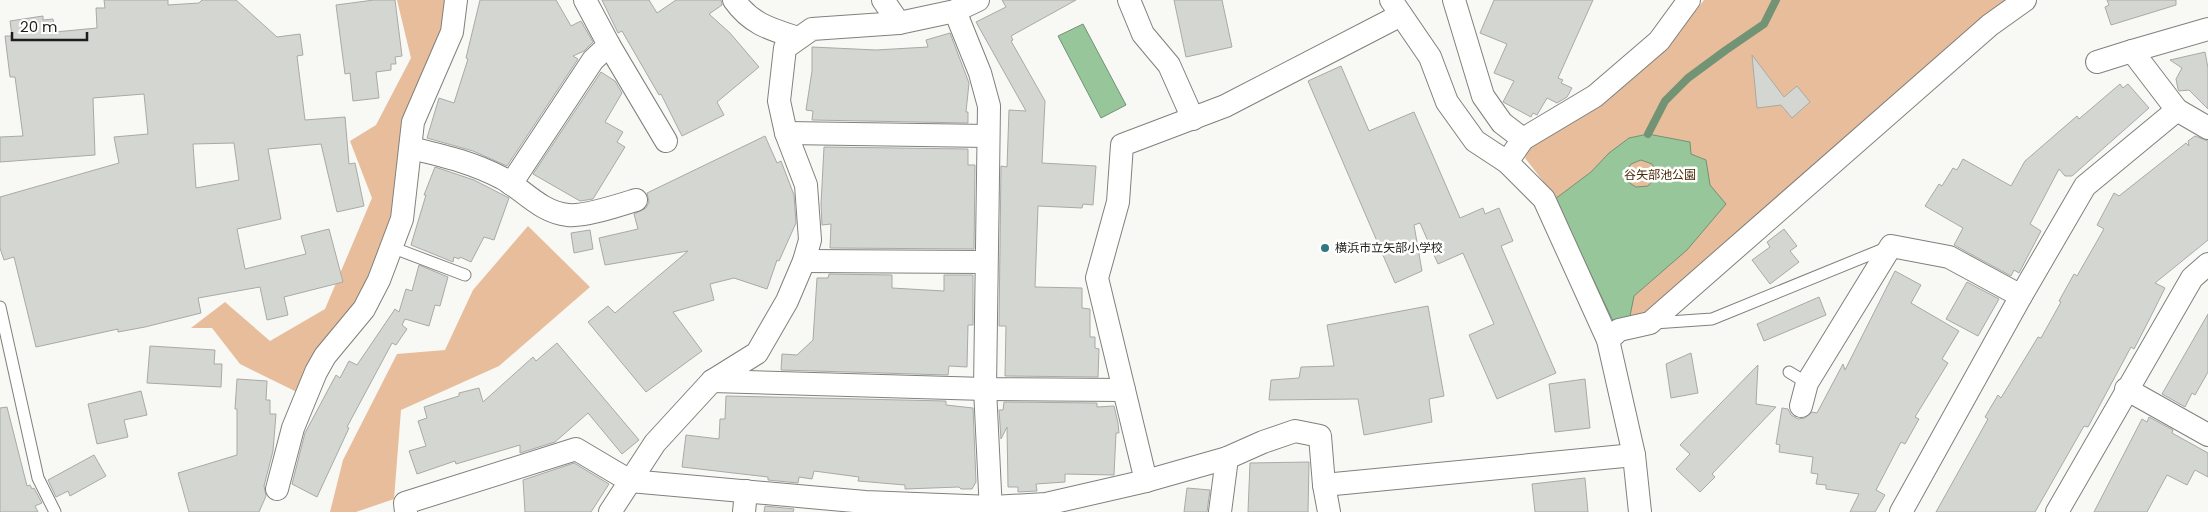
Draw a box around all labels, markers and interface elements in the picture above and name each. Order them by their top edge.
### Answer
scale bar [12,10,88,42]
text: 20 m [20,16,58,37]
park label: 谷矢部池公園 [1624,166,1696,183]
place label: 横浜市立矢部小学校 [1335,239,1443,256]
marker: 横浜市立矢部小学校 [1319,242,1331,254]

